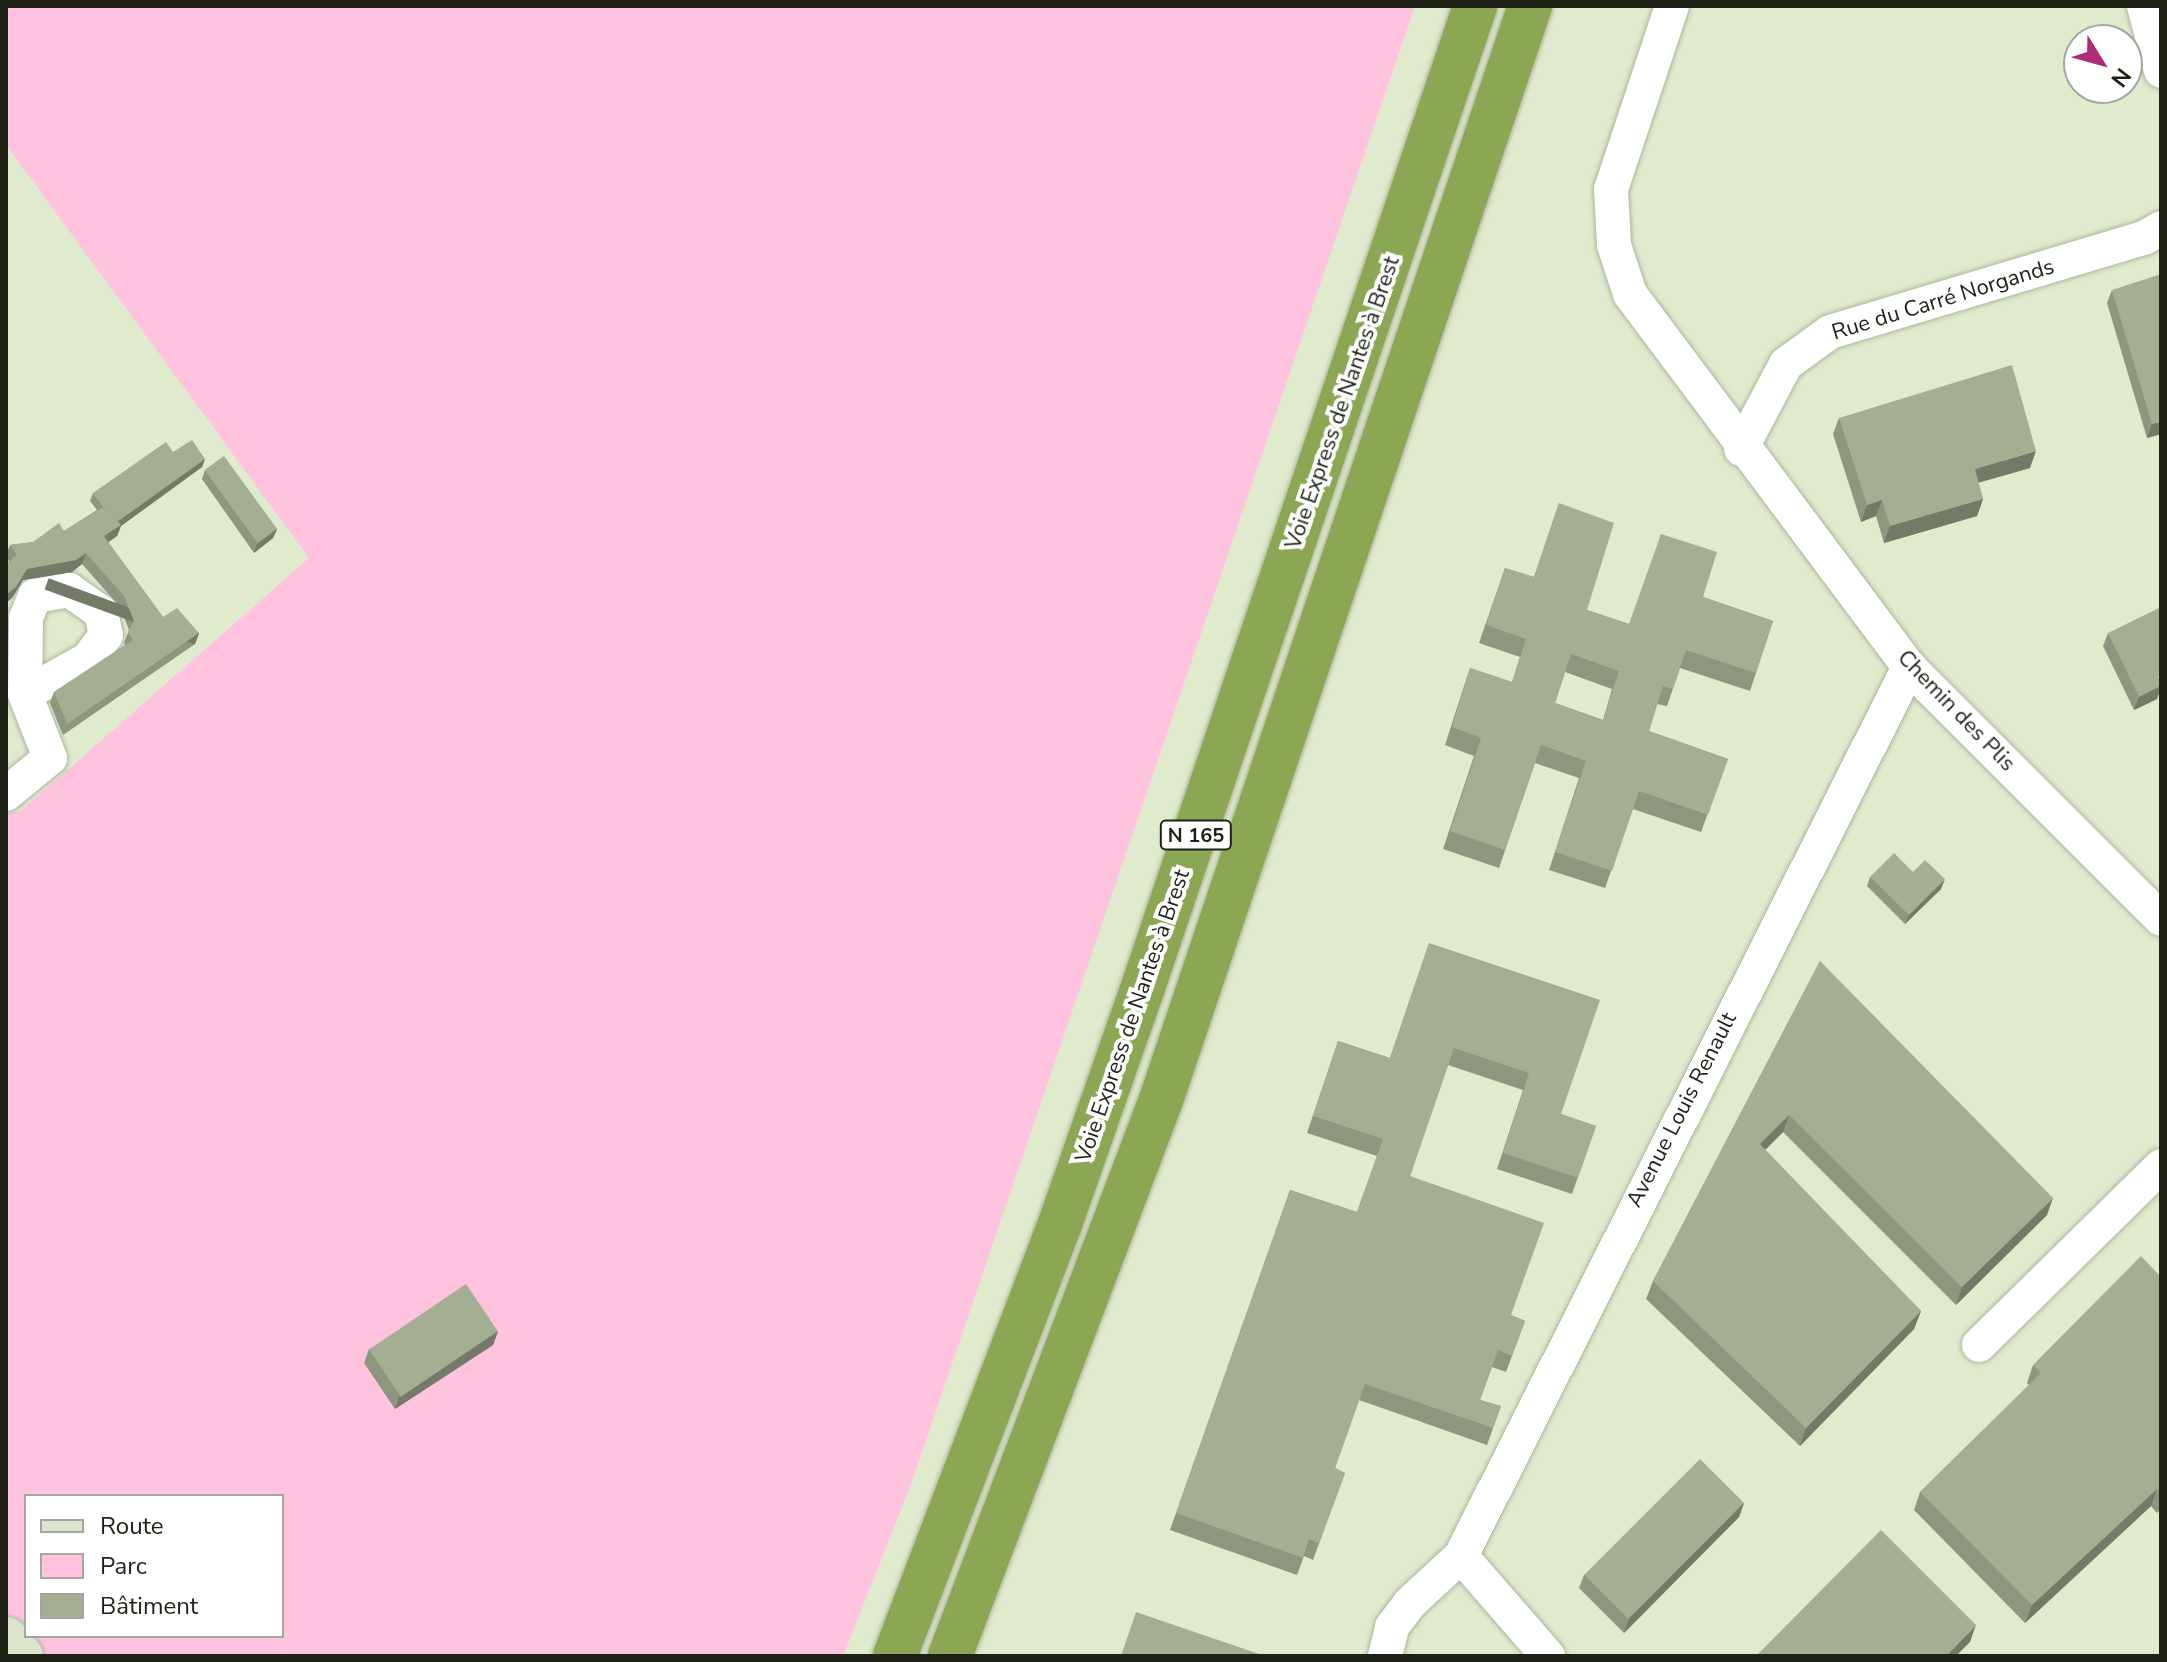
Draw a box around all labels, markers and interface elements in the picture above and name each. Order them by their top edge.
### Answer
north arrow [2063,24,2143,104]
text: N [2104,62,2138,93]
street label: Voie Express de Nantes à Brest [1280,253,1406,553]
street label: Rue du Carré Norgands [1829,254,2057,346]
street label: Chemin des Plis [1892,645,2020,777]
road number: N 165 [1158,819,1234,851]
street label: Voie Express de Nantes à Brest [1070,866,1196,1166]
street label: Avenue Louis Renault [1621,1008,1743,1212]
legend [24,1494,284,1638]
text: Route [100,1510,164,1542]
text: Parc [100,1550,147,1582]
text: Bâtiment [100,1590,198,1622]

